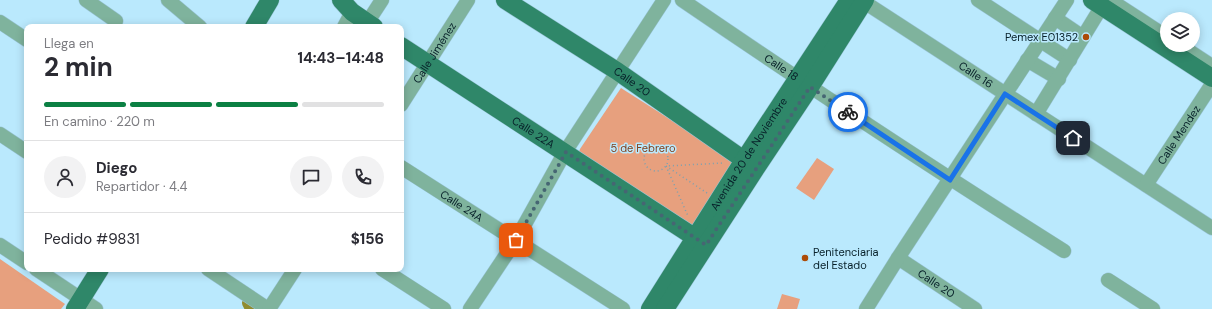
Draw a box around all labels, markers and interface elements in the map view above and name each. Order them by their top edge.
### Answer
map controls [1160,12,1200,52]
button: layers [1160,12,1200,52]
street label: Calle Jiménez [410,20,459,86]
place label: Pemex E01352 [1005,30,1078,44]
marker: Pemex E01352 [1081,32,1091,42]
text: Llega en [44,35,94,52]
text: 14:43–14:48 [297,48,384,68]
text: 2 min [44,50,113,84]
street label: Calle 18 [762,51,801,84]
street label: Calle 16 [956,58,996,91]
street label: Calle 20 [611,64,653,99]
courier [828,92,868,132]
street label: Avenida 20 de Noviembre [707,95,790,213]
icon: bike [837,101,859,123]
street label: Calle Mendez [1154,102,1203,167]
text: En camino · 220 m [44,113,155,130]
street label: Calle 22A [509,113,557,151]
pin [1056,121,1090,155]
icon: home [1062,127,1084,149]
park label: 5 de Febrero [611,141,676,155]
button: person [44,156,86,198]
button: chat [290,156,332,198]
button: phone [342,156,384,198]
text: Diego [96,158,137,178]
text: Repartidor · 4.4 [96,178,187,195]
street label: Calle 24A [438,187,486,225]
pin [499,223,533,257]
text: Pedido #9831 [44,229,140,249]
text: $156 [351,229,384,249]
icon: bag [505,229,527,251]
place label: Penitenciaria del Estado [813,245,879,272]
marker: Penitenciaria del Estado [800,253,810,263]
street label: Calle 20 [915,266,958,301]

